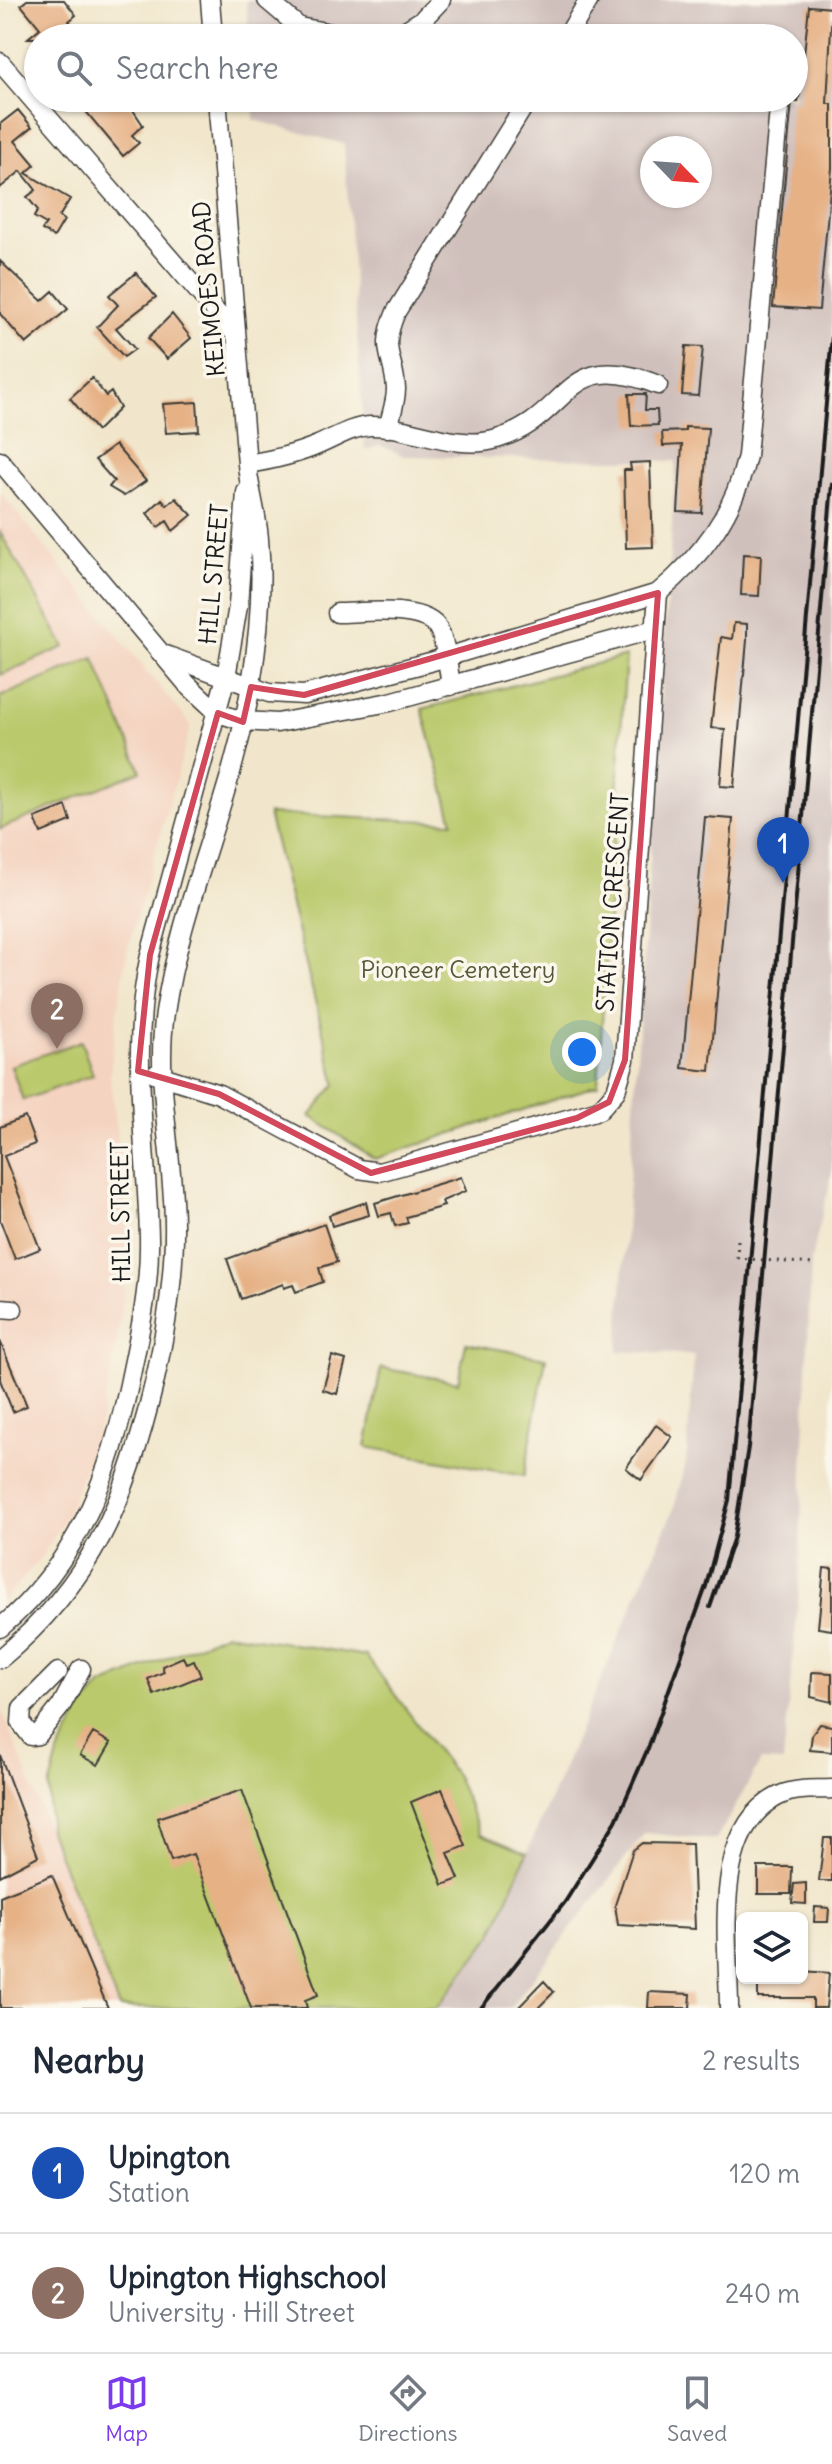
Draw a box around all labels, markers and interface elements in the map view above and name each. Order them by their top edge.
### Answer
search box [24,24,808,112]
icon: search [52,46,96,90]
text: Search here [116,49,279,87]
north arrow [640,136,712,208]
street label: KEIMOES ROAD [185,200,231,378]
street label: HILL STREET [192,502,234,646]
street label: STATION CRESCENT [589,791,635,1013]
pin: 1 [757,817,809,883]
park label: Pioneer Cemetery [361,954,555,984]
pin: 2 [31,983,83,1049]
your location [562,1032,602,1072]
street label: HILL STREET [104,1141,136,1283]
map controls [736,1912,808,1984]
button: layers [736,1912,808,1984]
text: Nearby [32,2039,145,2082]
text: 2 results [702,2044,800,2077]
text: Upington [108,2138,231,2176]
text: 1 [53,2157,63,2190]
text: 120 m [729,2157,800,2190]
text: Station [108,2176,190,2209]
text: Upington Highschool [108,2258,387,2296]
text: 2 [51,2277,65,2310]
text: 240 m [725,2277,800,2310]
text: University · Hill Street [108,2296,355,2329]
tab: Map [105,2371,149,2447]
tab: Directions [358,2371,458,2447]
tab: Saved [667,2371,727,2447]

